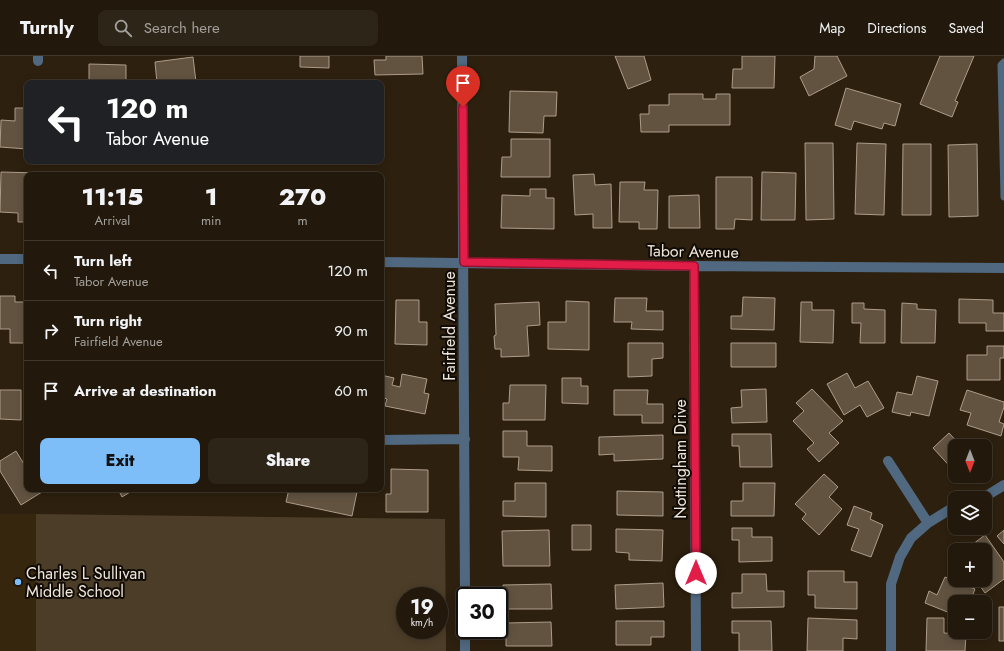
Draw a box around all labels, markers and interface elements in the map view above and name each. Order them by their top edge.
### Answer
search box [98,10,378,46]
text: Turnly [20,14,74,41]
icon: search [112,17,134,39]
text: Search here [144,17,220,39]
text: Map [819,18,845,38]
text: Directions [867,18,927,38]
text: Saved [949,18,984,38]
pin [446,66,480,107]
icon: arrive [452,72,474,94]
text: 120 m [106,88,189,129]
icon: left [40,96,92,148]
text: Tabor Avenue [106,126,209,152]
text: 11:15 [81,179,143,214]
text: 1 [205,179,217,214]
text: 270 [279,179,326,214]
text: Arrival [95,211,130,230]
text: min [201,211,221,230]
text: m [298,211,308,230]
street label: Tabor Avenue [647,239,739,264]
text: Turn left [74,250,132,272]
icon: left [40,260,62,282]
text: 120 m [328,260,368,282]
street label: Fairfield Avenue [438,271,461,381]
text: Tabor Avenue [74,272,148,291]
text: Turn right [74,310,142,332]
icon: right [40,320,62,342]
text: 90 m [334,320,368,342]
text: Fairfield Avenue [74,332,163,351]
icon: arrive [40,380,62,402]
text: Arrive at destination [74,380,216,402]
text: 60 m [334,380,368,402]
street label: Nottingham Drive [669,399,692,519]
button: Exit [40,438,200,484]
button: Share [208,438,368,484]
north arrow [948,439,992,483]
map controls [948,439,992,639]
button: layers [948,491,992,535]
button: + [948,543,992,587]
position arrow [675,552,717,594]
place label: Charles L Sullivan Middle School [26,562,146,603]
marker: Charles L Sullivan Middle School [13,577,23,587]
speed limit sign: 30 [456,587,508,639]
text: 19 [410,593,434,622]
button: − [948,595,992,639]
text: km/h [411,615,433,630]

